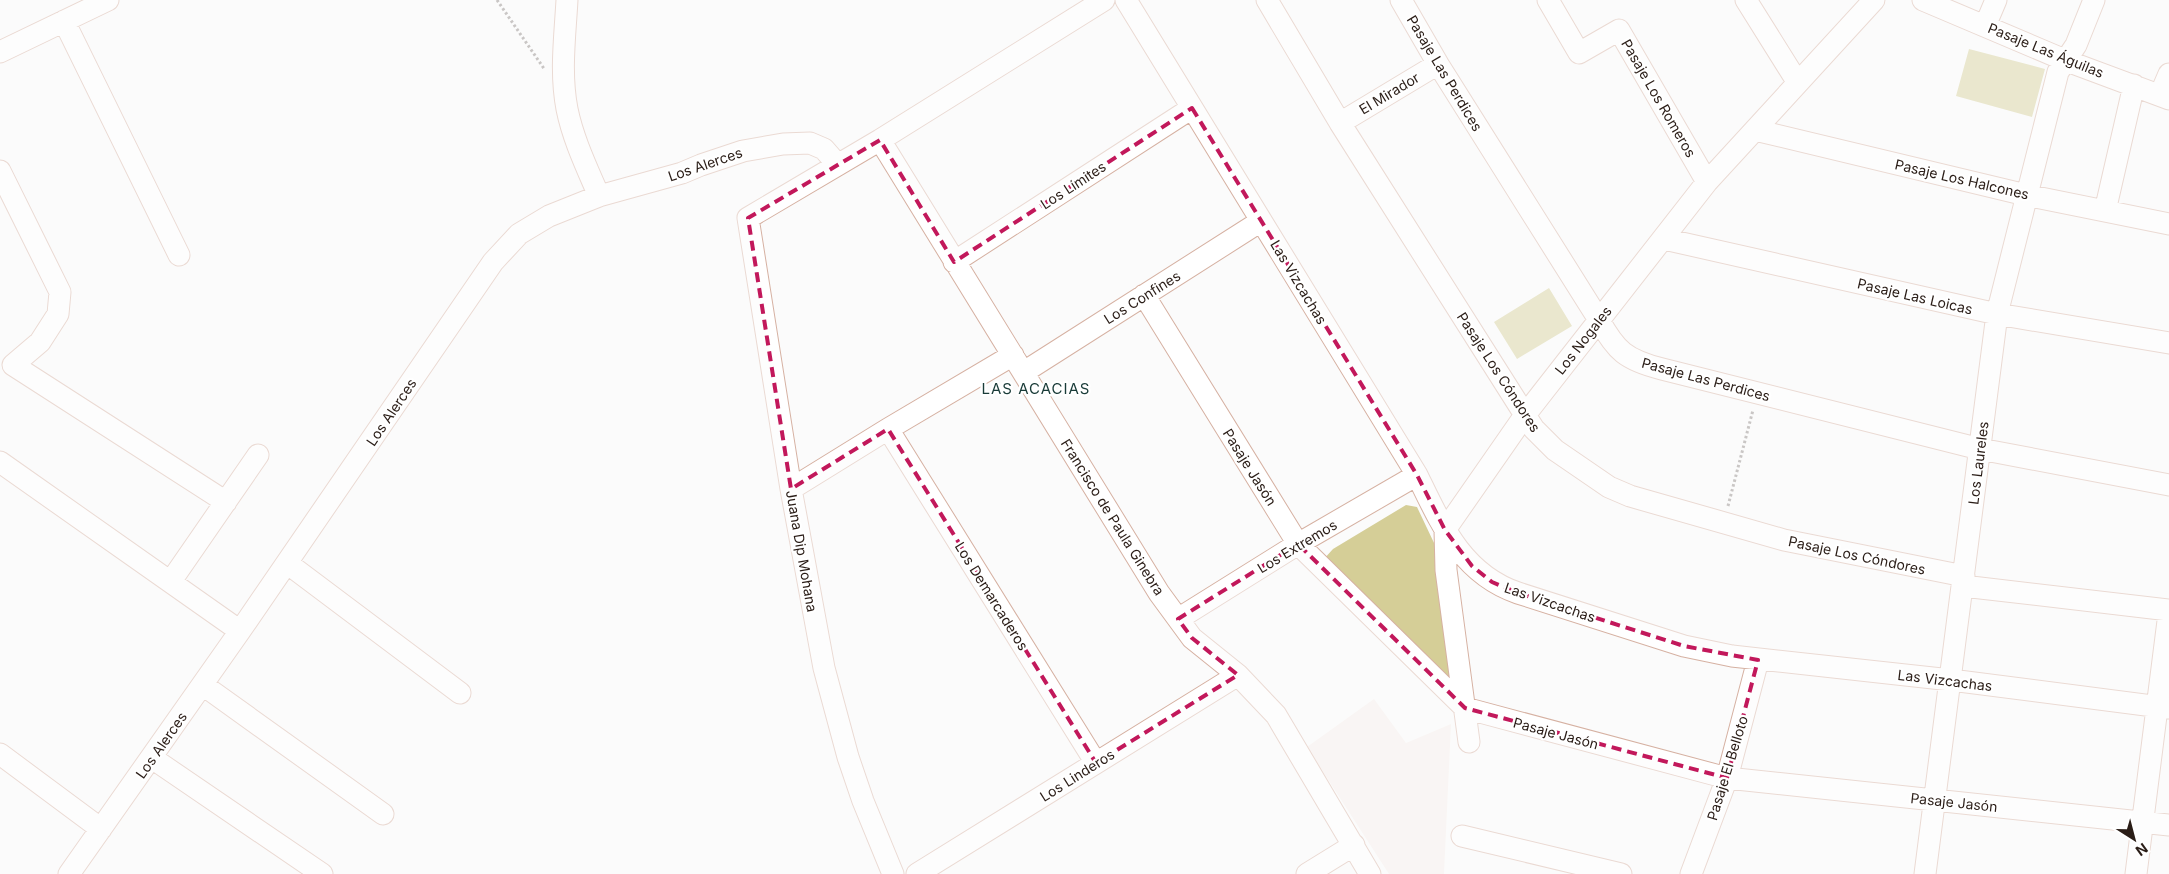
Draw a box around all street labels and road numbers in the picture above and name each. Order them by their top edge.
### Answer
street label: Pasaje Las Perdices [1404,12,1486,134]
street label: Pasaje Las Águilas [1986,19,2106,81]
street label: Pasaje Los Romeros [1618,36,1700,160]
street label: El Mirador [1356,68,1422,118]
street label: Los Alerces [666,143,744,185]
street label: Pasaje Los Halcones [1893,155,2031,203]
street label: Los Límites [1037,158,1109,212]
street label: Las Vizcachas [1267,237,1331,327]
street label: Los Confines [1101,267,1183,327]
street label: Pasaje Las Loicas [1856,274,1974,318]
street label: Los Nogales [1551,302,1615,378]
street label: Pasaje Los Cóndores [1454,309,1544,435]
street label: Pasaje Las Perdices [1640,354,1772,404]
street label: Los Alerces [362,375,420,449]
street label: Los Laureles [1964,420,1992,506]
street label: Pasaje Jasón [1220,425,1280,509]
street label: Francisco de Paula Ginebra [1058,436,1168,598]
street label: Juana Dip Mohana [783,489,821,613]
street label: Los Extremos [1254,516,1340,576]
street label: Pasaje Los Cóndores [1787,532,1927,578]
street label: Los Demarcaderos [952,539,1032,653]
street label: Las Vizcachas [1502,578,1598,626]
street label: Las Vizcachas [1897,666,1993,694]
street label: Los Alerces [132,708,190,782]
street label: Pasaje Jasón [1512,713,1600,753]
street label: Pasaje El Belloto [1703,714,1751,822]
street label: Los Linderos [1037,745,1117,805]
street label: Pasaje Jasón [1910,789,1998,815]

